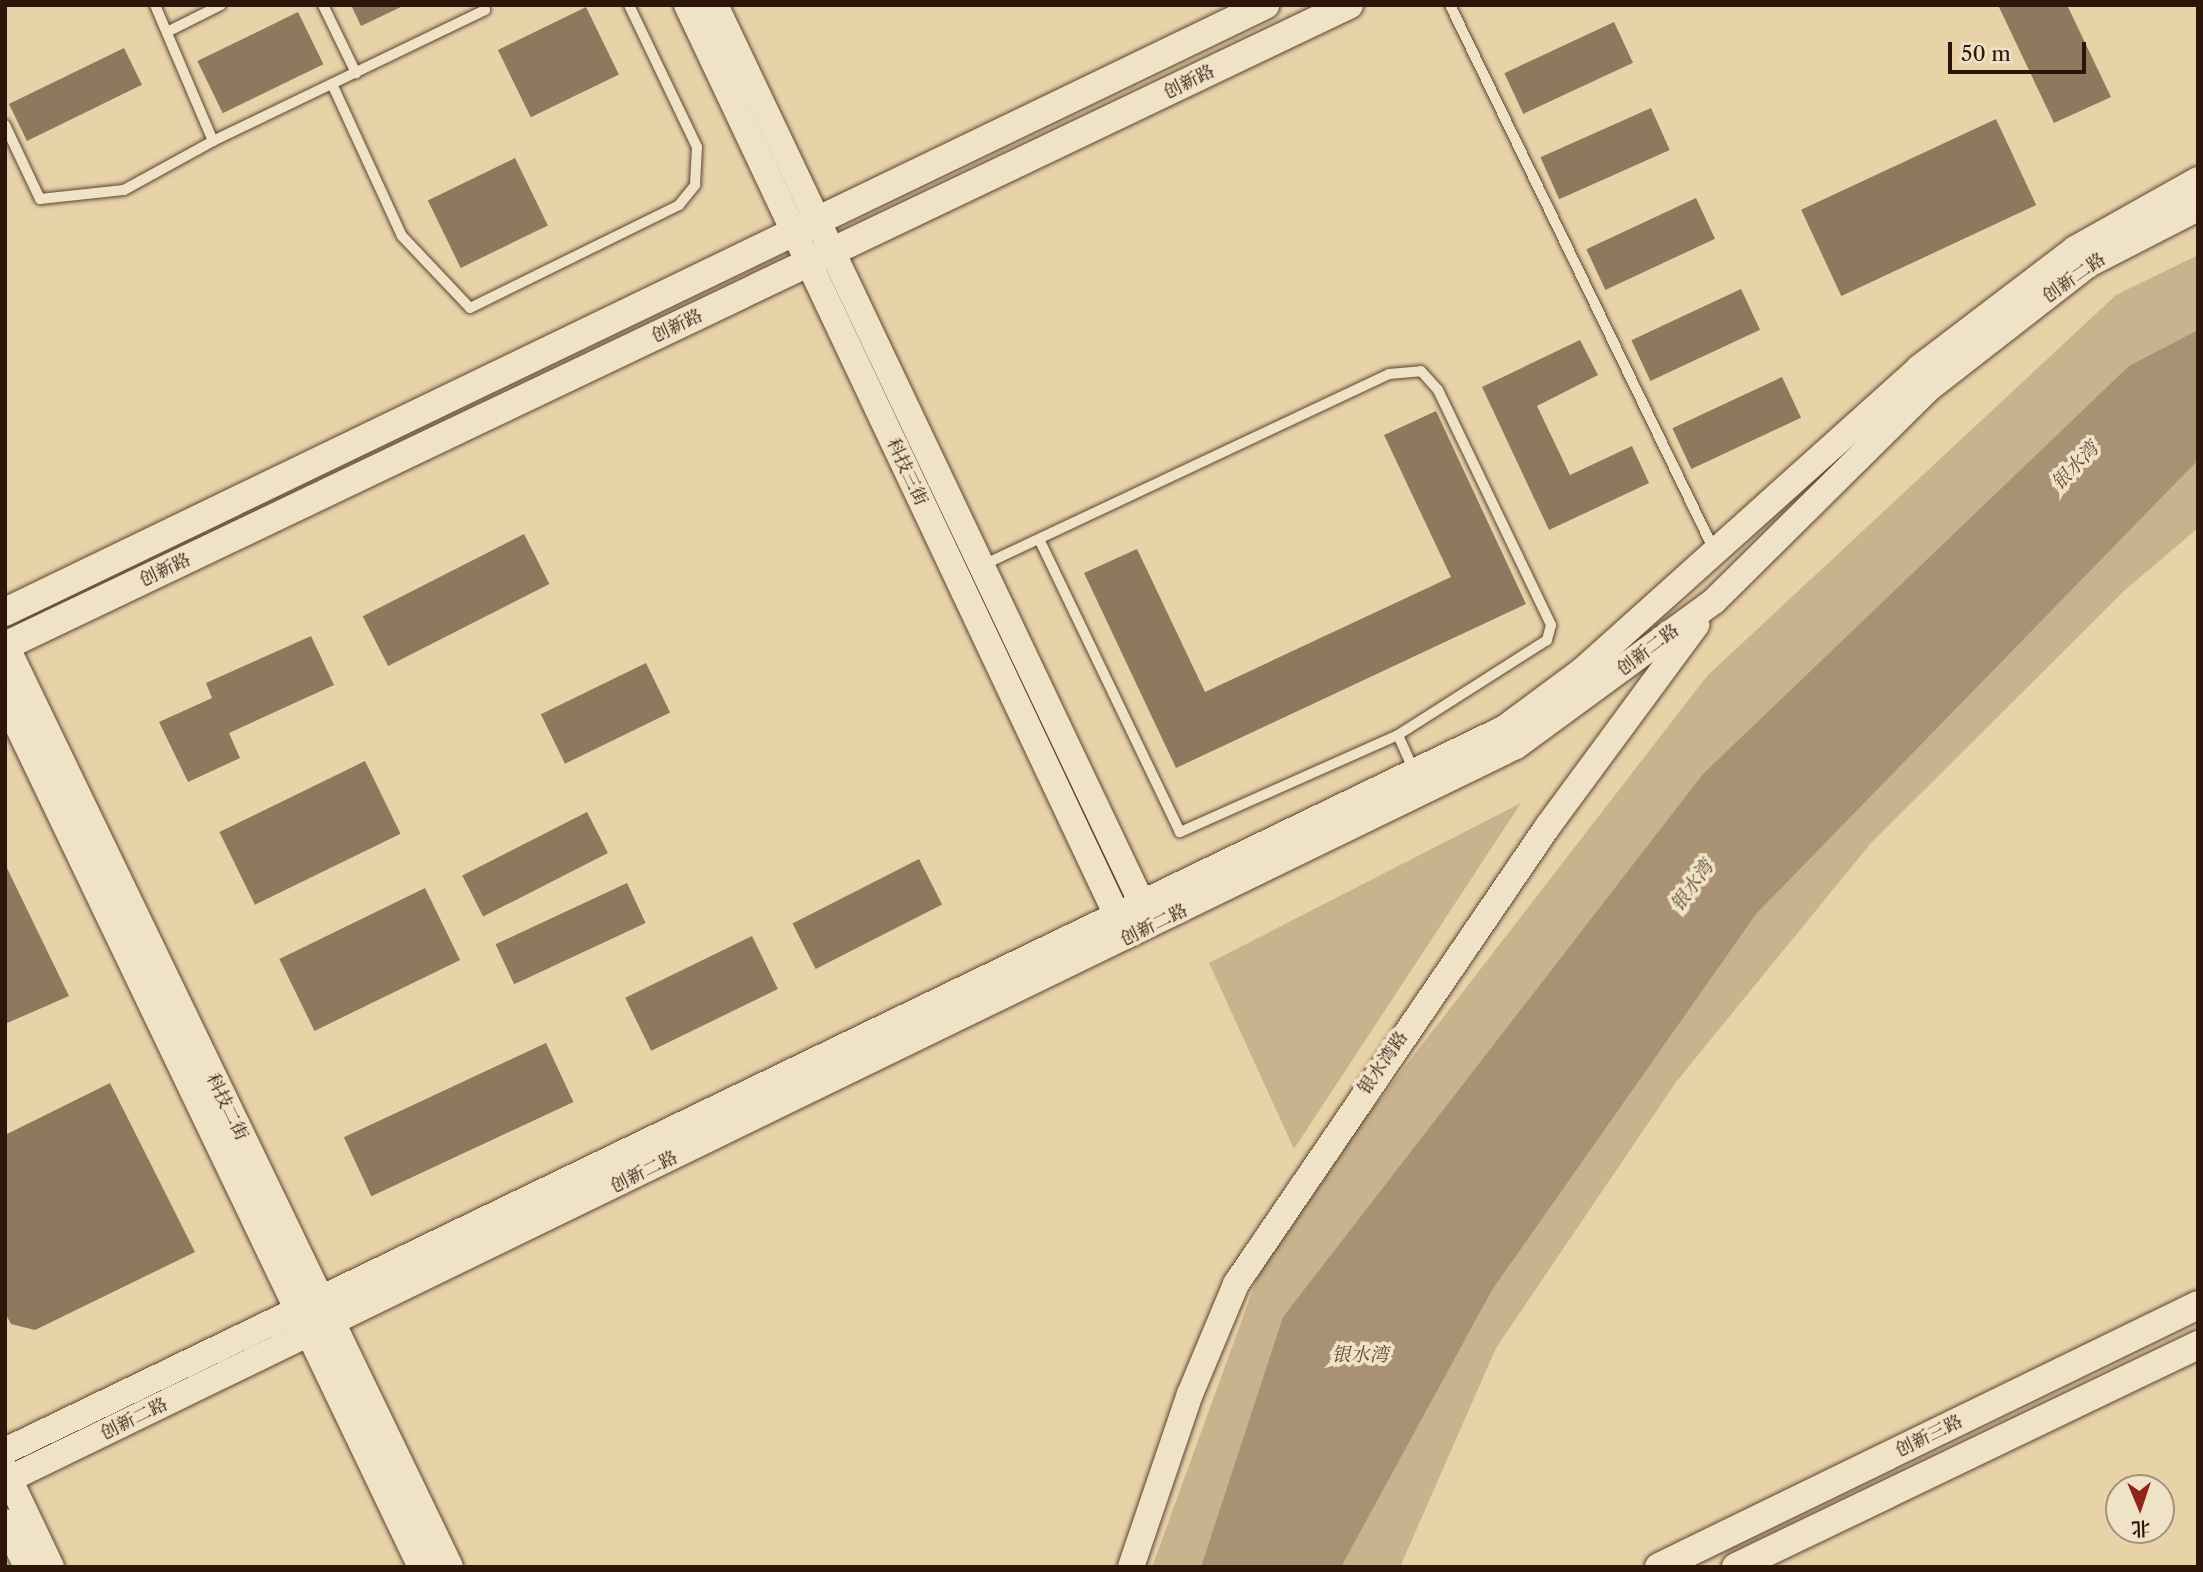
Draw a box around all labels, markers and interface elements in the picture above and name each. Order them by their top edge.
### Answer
scale bar [1951,28,2089,72]
text: 50 m [1961,41,2011,66]
street label: 创新路 [1160,60,1218,104]
street label: 创新二路 [2038,249,2110,307]
street label: 创新路 [648,305,706,347]
street label: 科技三街 [882,435,932,509]
water label: 银水湾 [2047,438,2103,494]
street label: 创新路 [136,549,194,591]
street label: 创新二路 [1613,620,1683,680]
water label: 银水湾 [1666,856,1718,916]
street label: 创新二路 [1117,900,1191,950]
street label: 银水湾路 [1354,1027,1412,1099]
street label: 科技二街 [202,1070,252,1144]
street label: 创新二路 [607,1147,681,1197]
water label: 银水湾 [1332,1344,1388,1366]
street label: 创新二路 [97,1394,171,1444]
street label: 创新三路 [1892,1411,1966,1461]
north arrow [2105,1474,2175,1544]
text: 北 [2131,1517,2151,1540]

